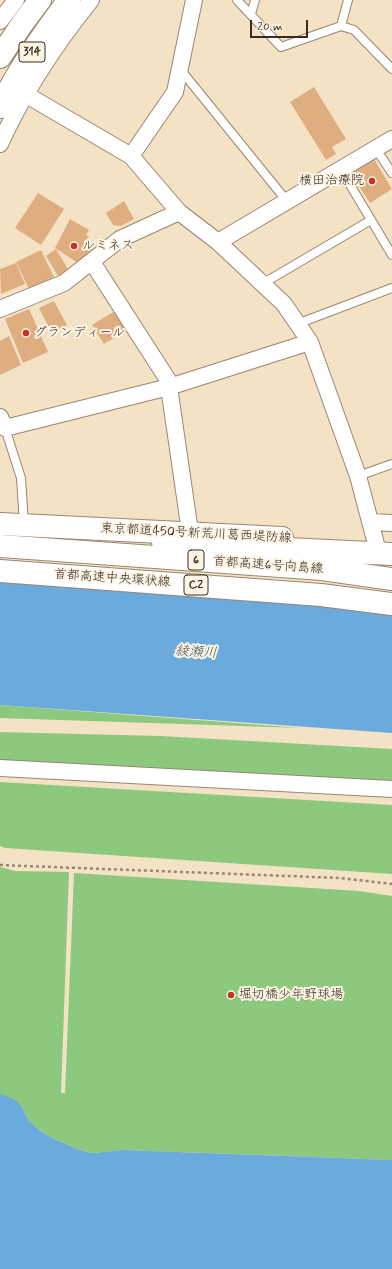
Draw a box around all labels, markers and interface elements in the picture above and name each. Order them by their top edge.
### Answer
scale bar [252,12,310,38]
text: 20 m [257,19,283,35]
road number: 314 [19,42,45,62]
place label: 横田治療院 [299,173,364,189]
marker: 横田治療院 [367,176,377,186]
place label: ルミネス [82,238,134,254]
marker: ルミネス [69,241,79,251]
place label: グランディール [34,325,125,341]
marker: グランディール [21,328,31,338]
street label: 東京都道450号新荒川葛西堤防線 [100,521,292,547]
road number: 6 [188,550,204,570]
street label: 首都高速6号向島線 [212,554,324,578]
street label: 首都高速中央環状線 [53,567,171,591]
road number: C2 [184,575,208,595]
water label: 綾瀬川 [175,644,217,662]
place label: 堀切橋少年野球場 [239,987,343,1003]
marker: 堀切橋少年野球場 [226,990,236,1000]

